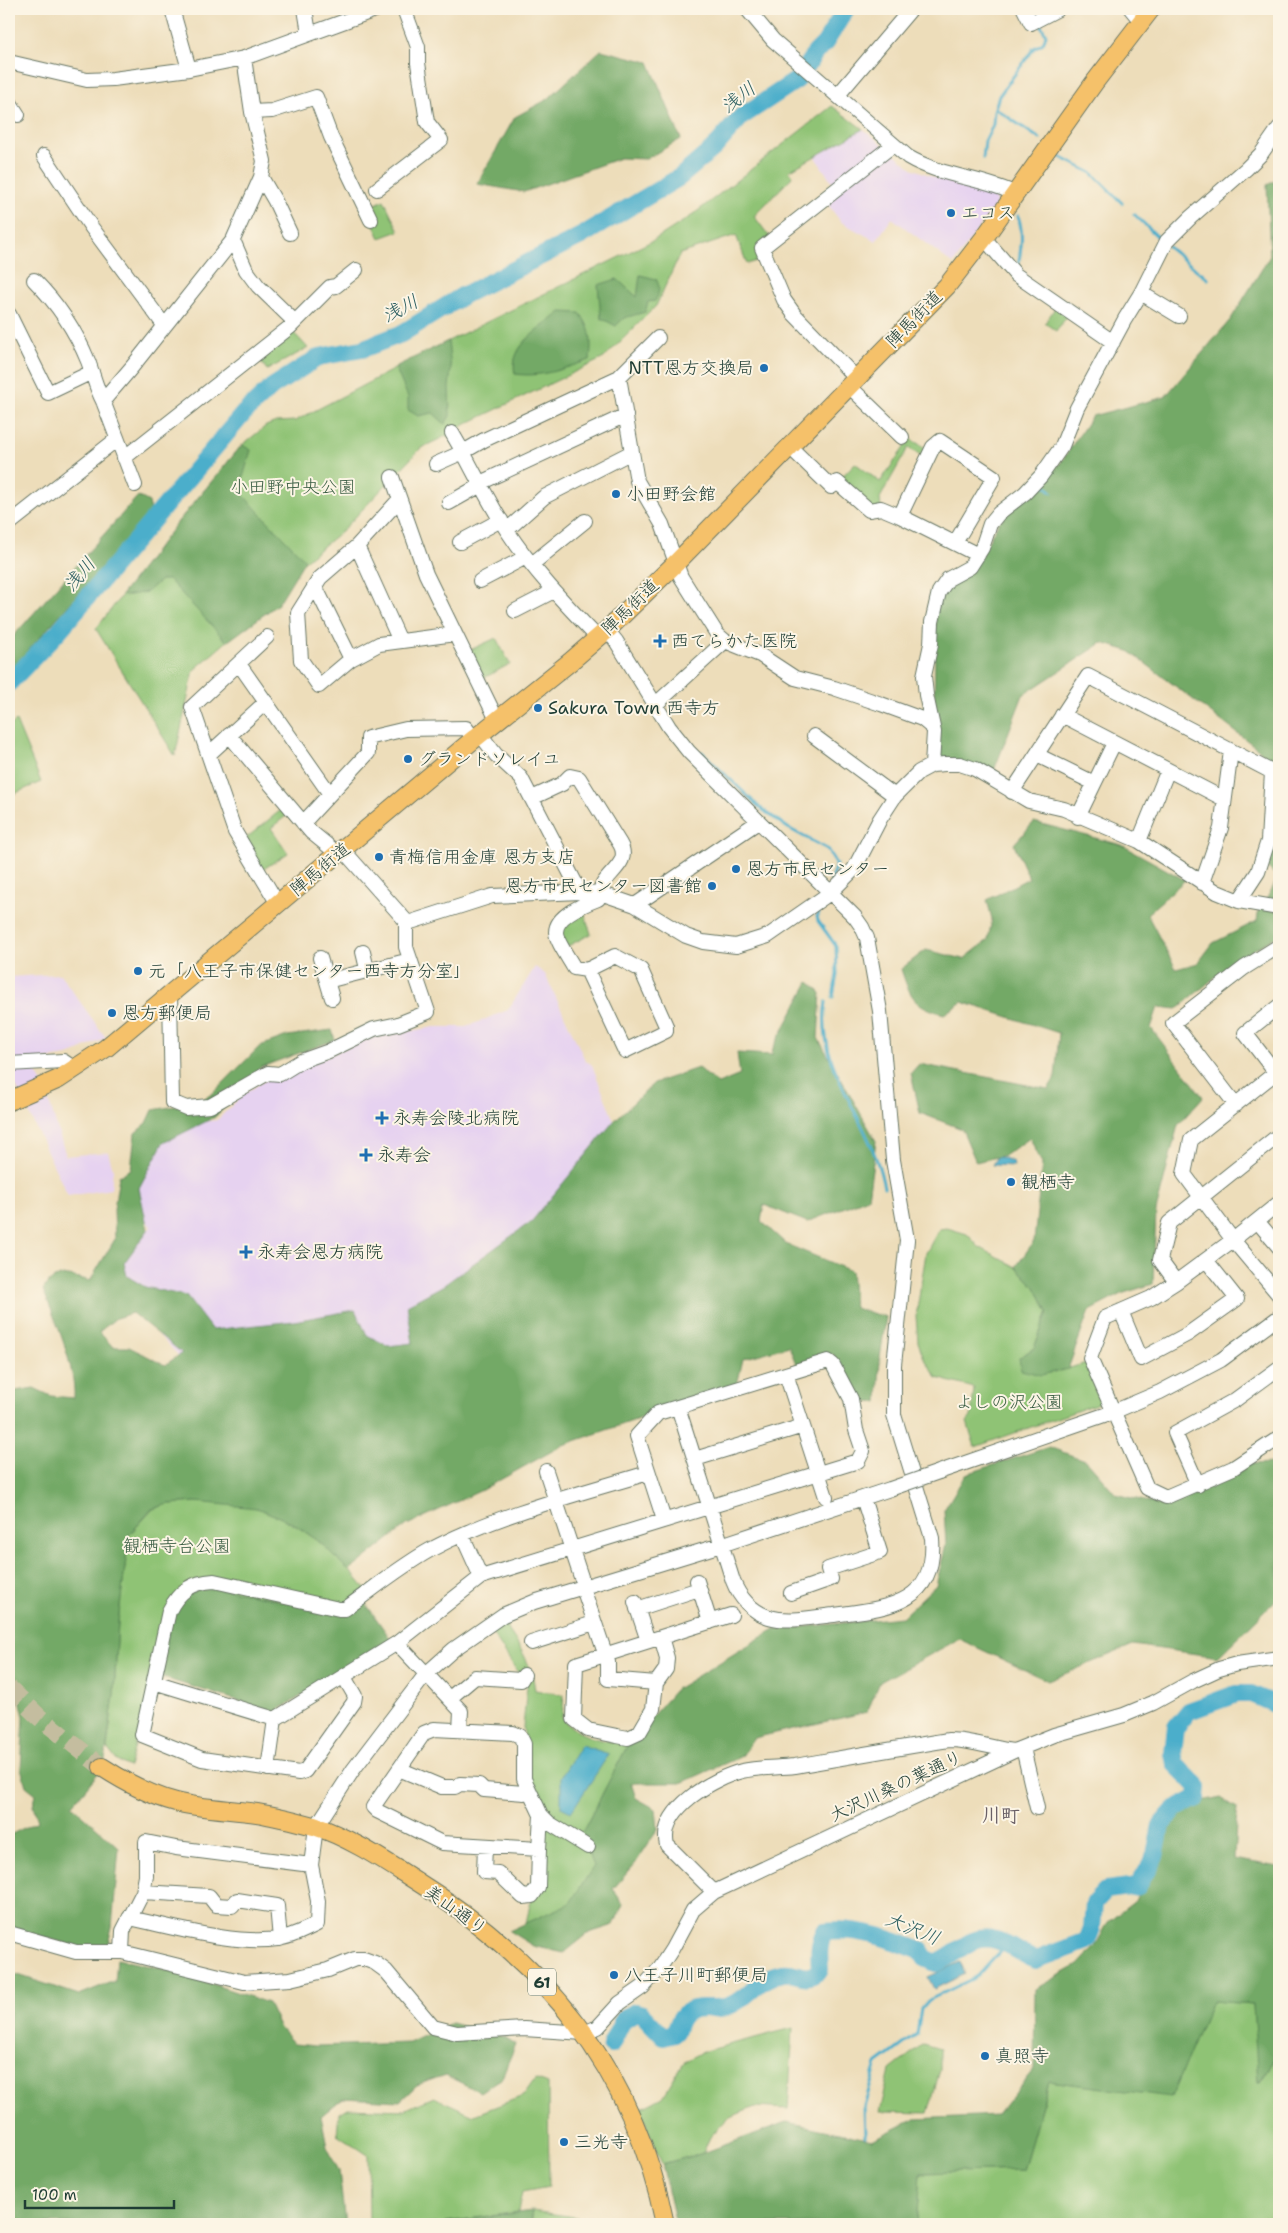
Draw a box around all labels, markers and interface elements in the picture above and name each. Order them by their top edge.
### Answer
water label: 浅川 [716,76,761,119]
place label: エコス [961,201,1015,225]
marker: エコス [945,207,957,219]
street label: 陣馬街道 [880,285,948,353]
water label: 浅川 [378,288,423,328]
place label: NTT恩方交換局 [628,356,754,380]
marker: NTT恩方交換局 [758,362,770,374]
park label: 小田野中央公園 [230,475,356,499]
place label: 小田野会館 [626,482,716,506]
marker: 小田野会館 [610,488,622,500]
water label: 浅川 [58,552,101,597]
street label: 陣馬街道 [596,573,664,641]
place label: 西てらかた医院 [671,629,797,653]
marker: 西てらかた医院 [653,634,667,648]
place label: Sakura Town 西寺方 [548,696,720,720]
marker: Sakura Town 西寺方 [532,702,544,714]
place label: グランドソレイユ [418,747,561,771]
marker: グランドソレイユ [402,753,414,765]
street label: 陣馬街道 [285,837,355,901]
place label: 青梅信用金庫 恩方支店 [389,845,575,869]
marker: 青梅信用金庫 恩方支店 [373,851,385,863]
place label: 恩方市民センター [746,857,889,881]
marker: 恩方市民センター [730,863,742,875]
place label: 恩方市民センター図書館 [505,874,702,898]
marker: 恩方市民センター図書館 [706,880,718,892]
place label: 元「八王子市保健センター西寺方分室」 [148,959,471,983]
marker: 元「八王子市保健センター西寺方分室」 [132,965,144,977]
place label: 恩方郵便局 [122,1001,212,1025]
marker: 恩方郵便局 [106,1007,118,1019]
place label: 永寿会陵北病院 [393,1106,519,1130]
marker: 永寿会陵北病院 [375,1111,389,1125]
place label: 永寿会 [377,1143,431,1167]
marker: 永寿会 [359,1148,373,1162]
place label: 観栖寺 [1021,1170,1075,1194]
marker: 観栖寺 [1005,1176,1017,1188]
place label: 永寿会恩方病院 [257,1240,383,1264]
marker: 永寿会恩方病院 [239,1245,253,1259]
park label: よしの沢公園 [955,1390,1063,1414]
park label: 観栖寺台公園 [123,1534,231,1558]
street label: 大沢川桑の葉通り [826,1745,966,1827]
district label: 川町 [982,1803,1020,1828]
street label: 美山通り [420,1879,492,1941]
water label: 大沢川 [882,1906,944,1951]
place label: 八王子川町郵便局 [624,1963,768,1987]
road number: 61 [528,1968,556,1995]
marker: 八王子川町郵便局 [608,1969,620,1981]
place label: 真照寺 [995,2044,1049,2068]
marker: 真照寺 [979,2050,991,2062]
place label: 三光寺 [574,2130,628,2154]
marker: 三光寺 [558,2136,570,2148]
scale bar [25,2178,174,2210]
text: 100 m [32,2185,77,2205]

